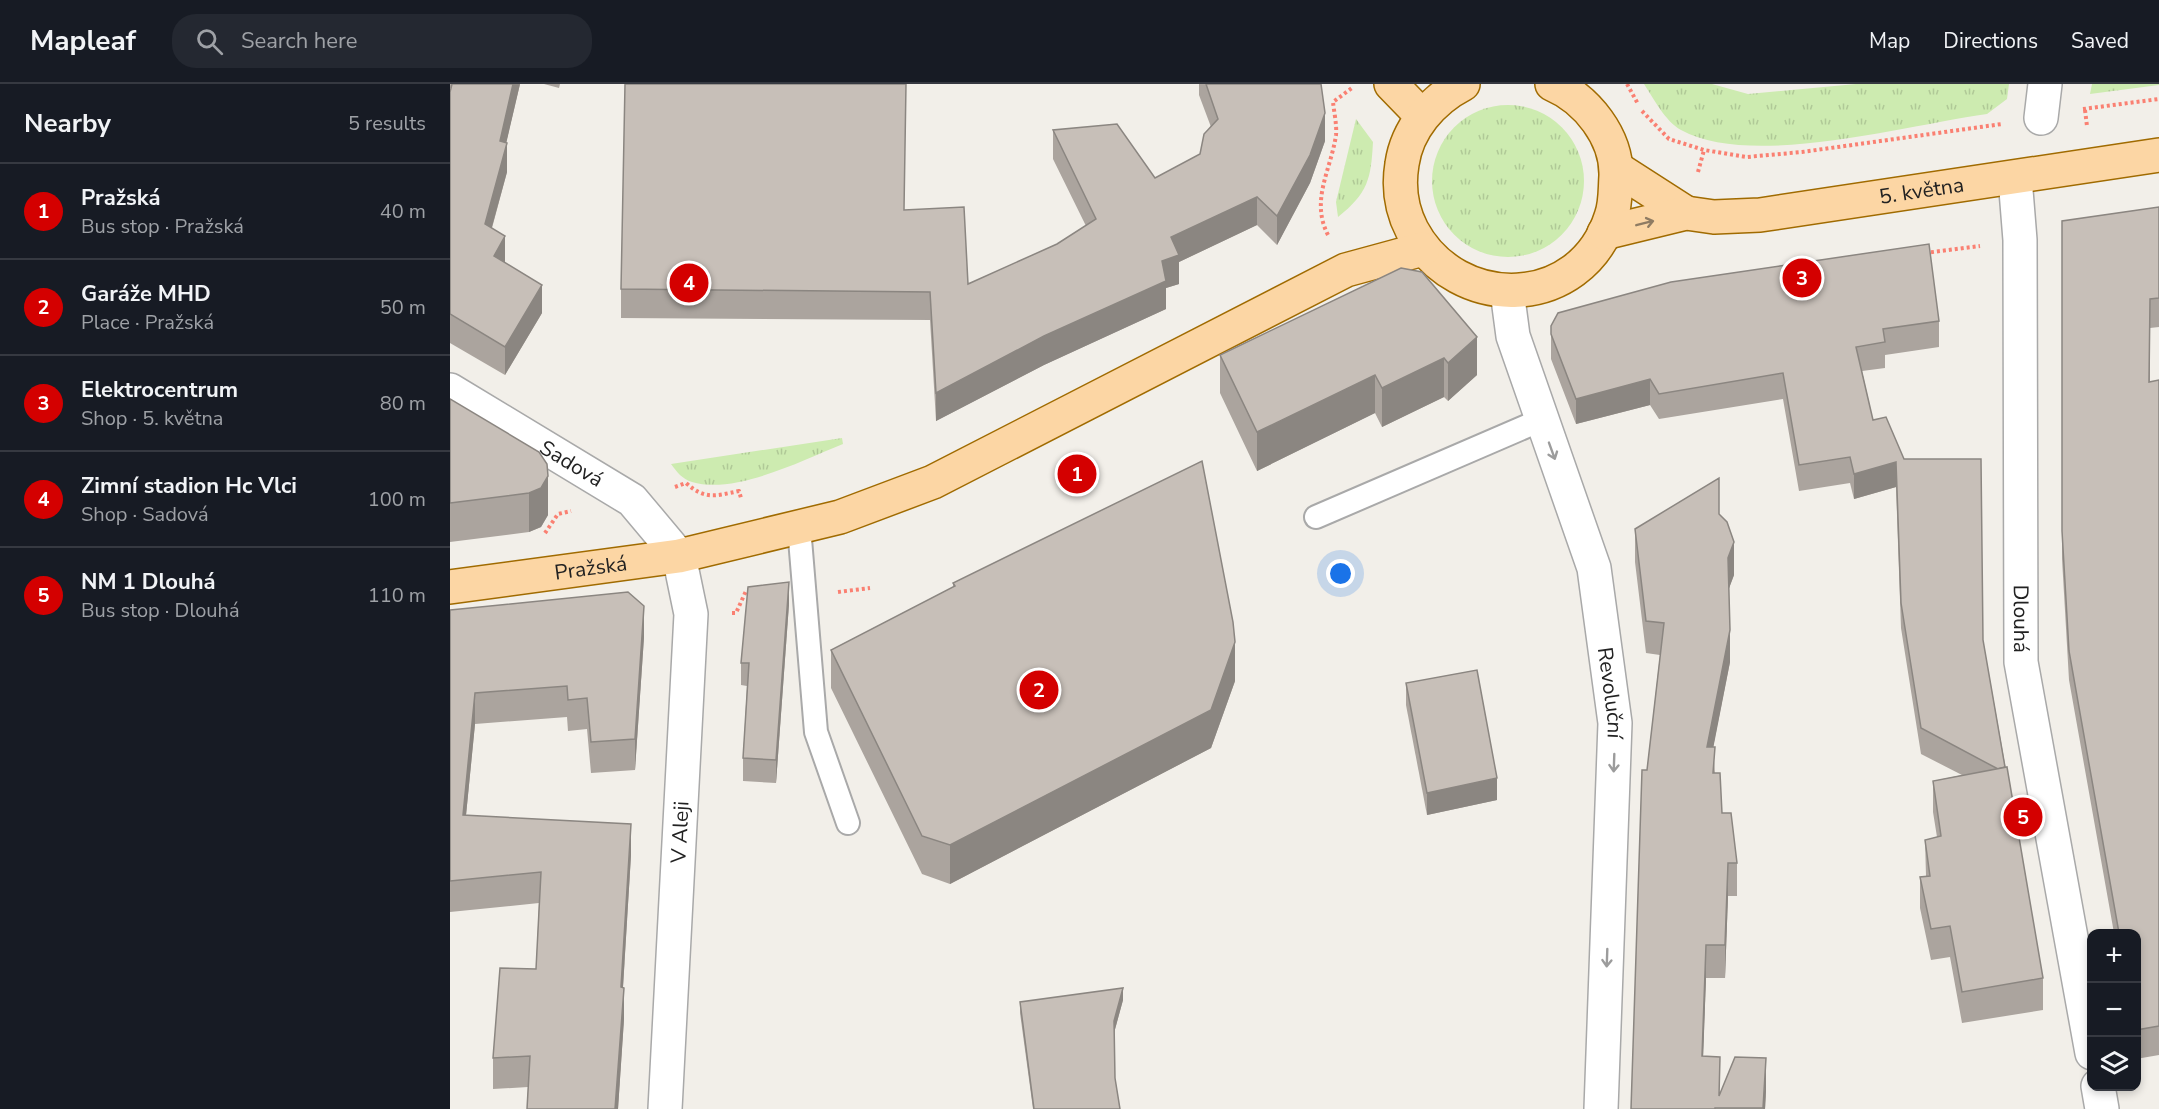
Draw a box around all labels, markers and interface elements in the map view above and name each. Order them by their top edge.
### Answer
search box [172,14,592,68]
text: Mapleaf [30,22,136,60]
icon: search [193,25,226,58]
text: Search here [241,26,358,56]
text: Map [1869,27,1910,55]
text: Directions [1943,27,2038,55]
text: Saved [2071,27,2129,55]
text: Nearby [24,106,111,141]
text: 5 results [348,110,426,137]
street label: 5. května [1877,171,1966,211]
text: Pražská [81,183,160,213]
text: 1 [38,198,50,225]
text: 40 m [380,198,426,225]
text: Bus stop · Pražská [81,213,244,240]
one-way arrow [1635,217,1654,229]
pin: 3 [1782,256,1822,300]
pin: 4 [670,260,708,306]
text: Garáže MHD [81,279,211,309]
text: 2 [38,294,50,321]
text: 50 m [380,294,426,321]
text: Place · Pražská [81,309,214,336]
text: Elektrocentrum [81,375,238,405]
text: 3 [38,390,50,417]
text: 80 m [380,390,426,417]
text: Shop · 5. května [81,405,223,432]
street label: Sadová [535,433,609,493]
one-way arrow [1548,441,1559,460]
pin: 1 [1058,452,1096,496]
text: Zimní stadion Hc Vlci [81,471,297,501]
text: 4 [38,486,50,513]
text: 100 m [368,486,426,513]
text: Shop · Sadová [81,501,209,528]
street label: Pražská [553,549,629,587]
your location [1326,559,1355,588]
text: NM 1 Dlouhá [81,567,216,597]
text: 5 [38,582,50,609]
text: 110 m [368,582,426,609]
street label: Dlouhá [2007,585,2035,653]
text: Bus stop · Dlouhá [81,597,240,624]
street label: Revoluční [1591,645,1629,740]
pin: 2 [1020,668,1058,712]
one-way arrow [1608,753,1619,773]
pin: 5 [2004,794,2042,840]
street label: V Aleji [664,800,696,865]
map controls [2087,929,2141,1091]
button: + [2087,929,2141,983]
one-way arrow [1601,948,1612,968]
button: − [2087,983,2141,1037]
button: layers [2087,1037,2141,1091]

